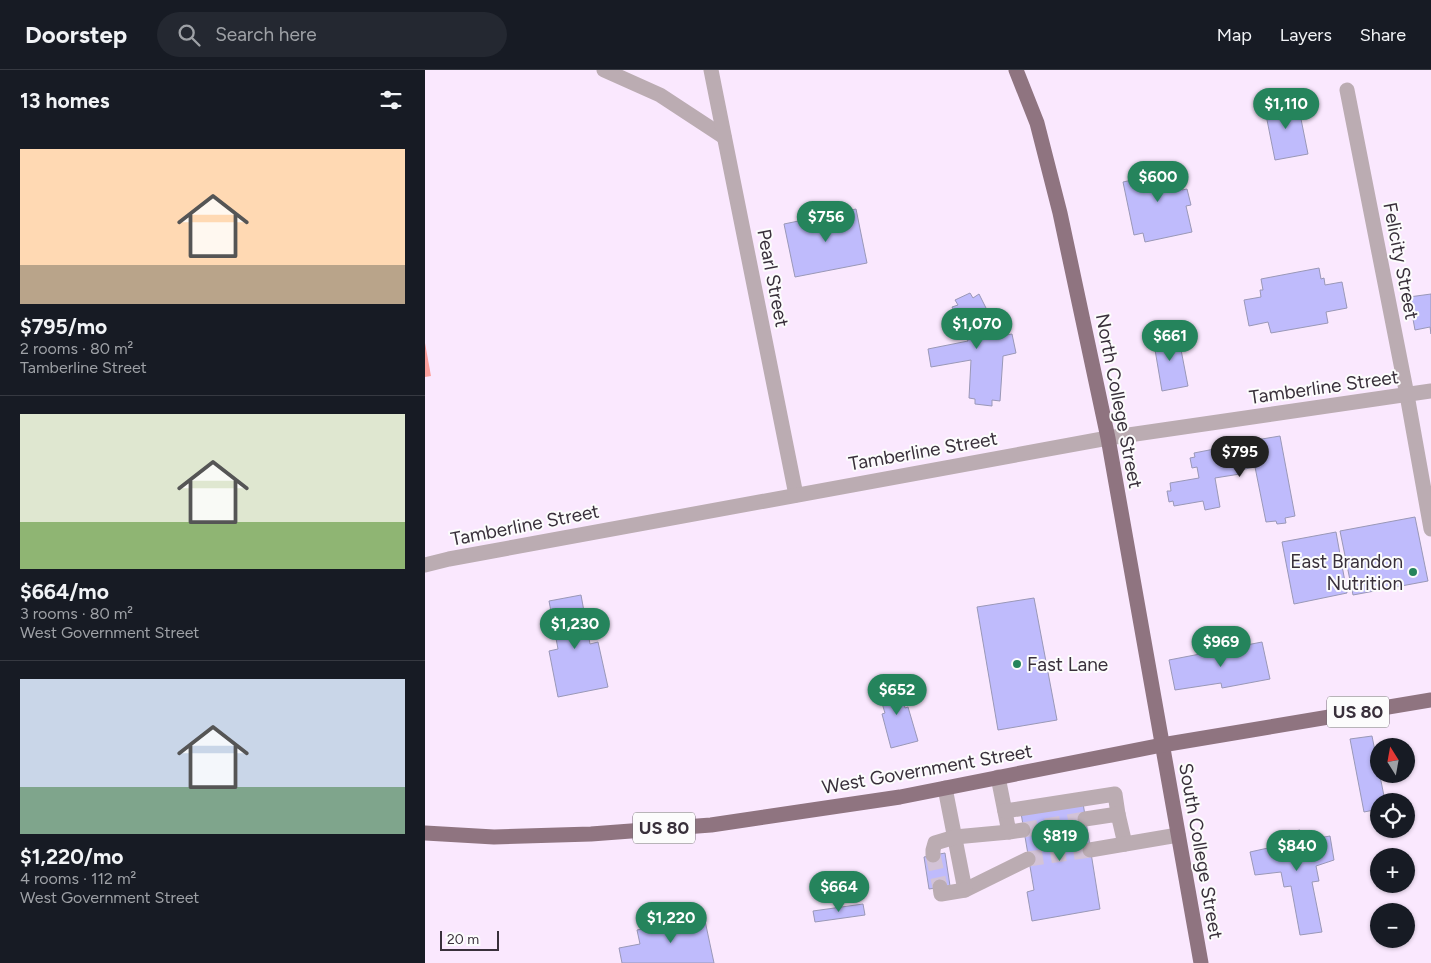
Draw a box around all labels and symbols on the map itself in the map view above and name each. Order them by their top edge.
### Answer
pin: $1,110 [1245,88,1327,130]
pin: $600 [1128,160,1188,203]
pin: $756 [796,200,856,243]
street label: Felicity Street [1378,200,1424,322]
street label: Pearl Street [752,227,794,329]
pin: $1,070 [936,308,1018,350]
street label: North College Street [1091,312,1147,490]
pin: $661 [1140,320,1200,362]
street label: Tamberline Street [1248,365,1400,409]
street label: Tamberline Street [847,427,999,475]
pin: $795 [1210,436,1270,478]
street label: Tamberline Street [449,499,601,551]
place label: East Brandon Nutrition [1290,550,1403,595]
marker: East Brandon Nutrition [1407,566,1419,578]
pin: $1,230 [534,608,616,650]
pin: $969 [1191,626,1251,668]
place label: Fast Lane [1027,653,1108,676]
marker: Fast Lane [1011,658,1023,670]
pin: $652 [867,674,927,716]
road number: US 80 [1327,696,1389,728]
north arrow [1370,738,1415,782]
street label: West Government Street [820,739,1034,799]
street label: South College Street [1174,761,1228,941]
road number: US 80 [633,812,695,844]
pin: $819 [1030,820,1090,862]
pin: $840 [1267,830,1327,872]
pin: $664 [809,870,869,913]
pin: $1,220 [630,902,712,944]
scale bar [440,928,499,951]

